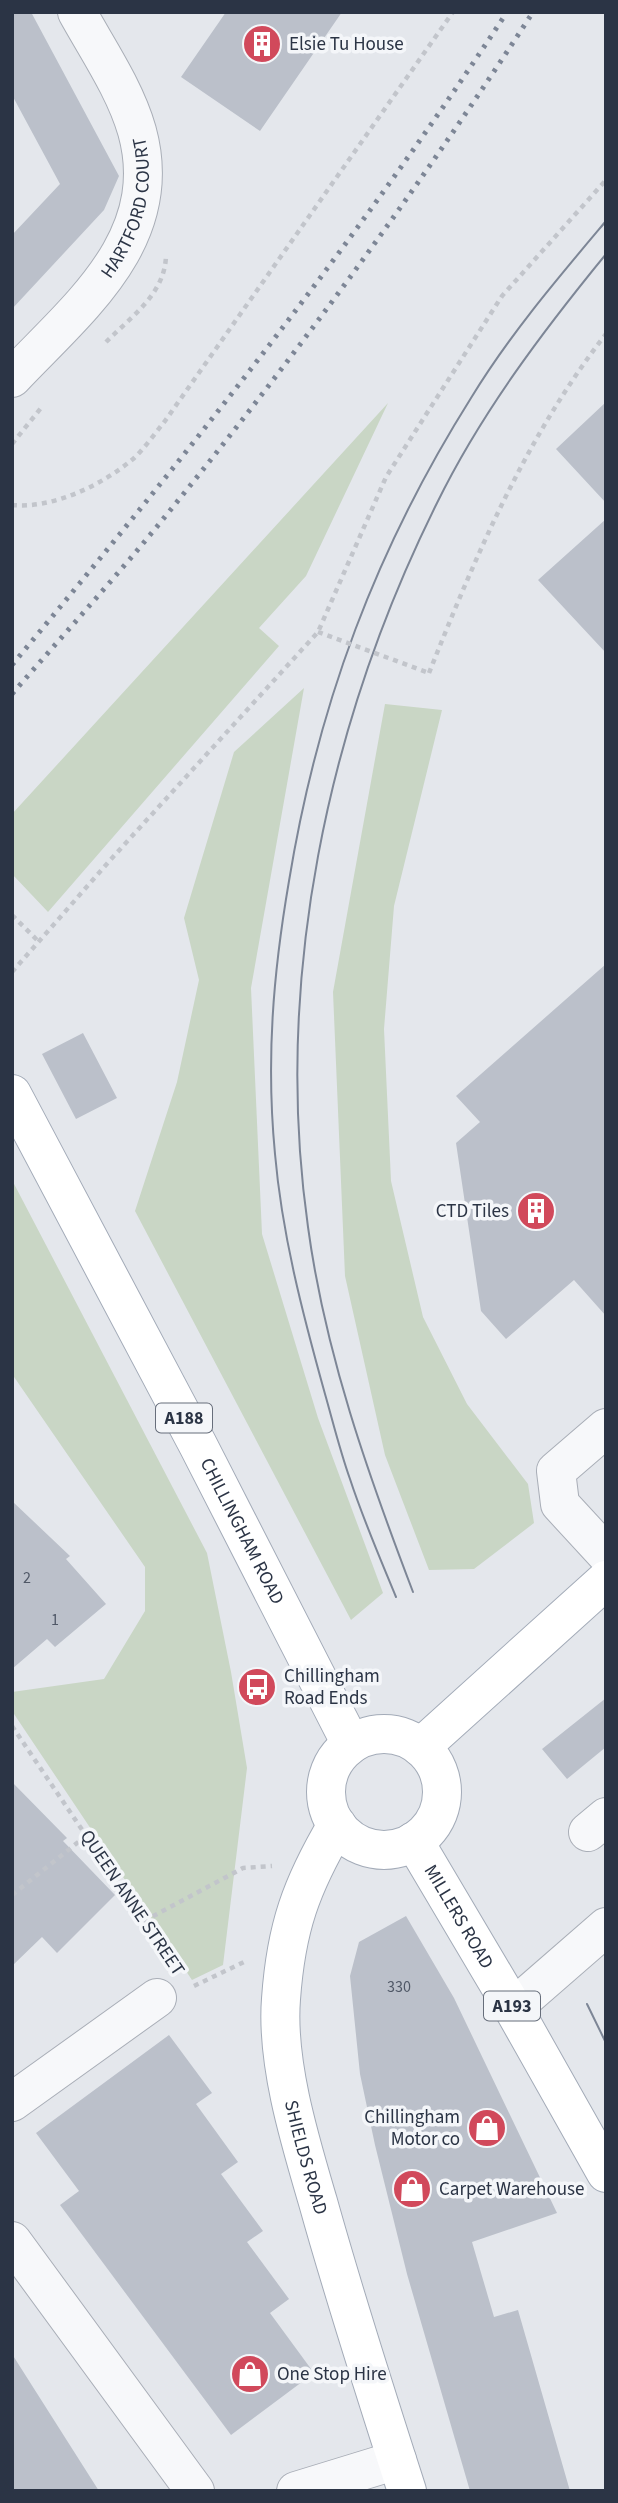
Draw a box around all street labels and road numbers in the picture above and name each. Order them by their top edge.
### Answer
street label: HARTFORD COURT [94,135,157,284]
road number: A188 [156,1404,212,1433]
street label: CHILLINGHAM ROAD [193,1453,291,1609]
street label: QUEEN ANNE STREET [73,1825,191,1981]
street label: MILLERS ROAD [417,1859,500,1974]
road number: A193 [484,1992,540,2020]
street label: SHIELDS ROAD [277,2098,334,2218]

